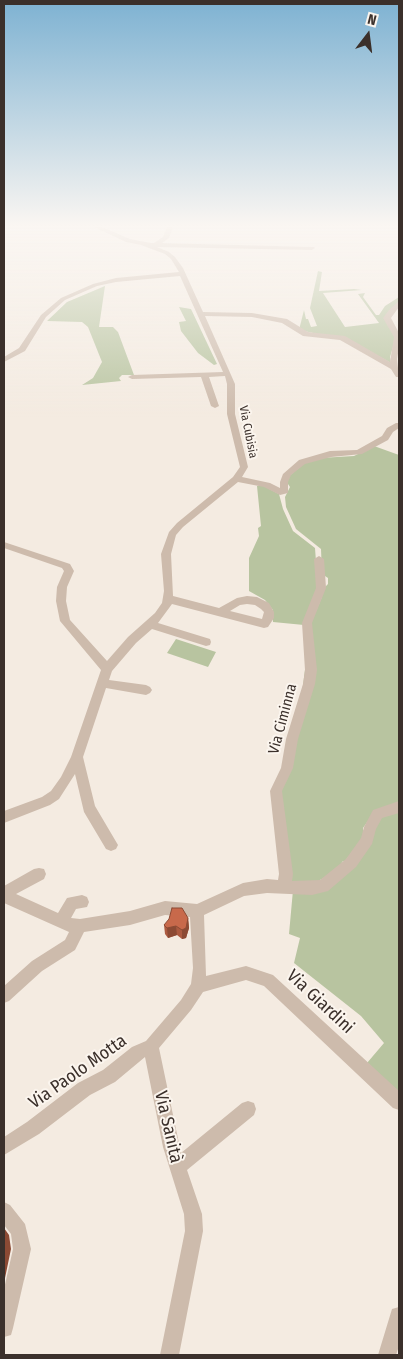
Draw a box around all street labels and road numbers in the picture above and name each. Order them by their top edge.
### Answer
street label: Via Cubisia [236,404,260,460]
street label: Via Ciminna [265,682,301,756]
street label: Via Giardini [282,965,358,1039]
street label: Via Paolo Motta [25,1030,131,1114]
street label: Via Sanità [149,1089,187,1165]

